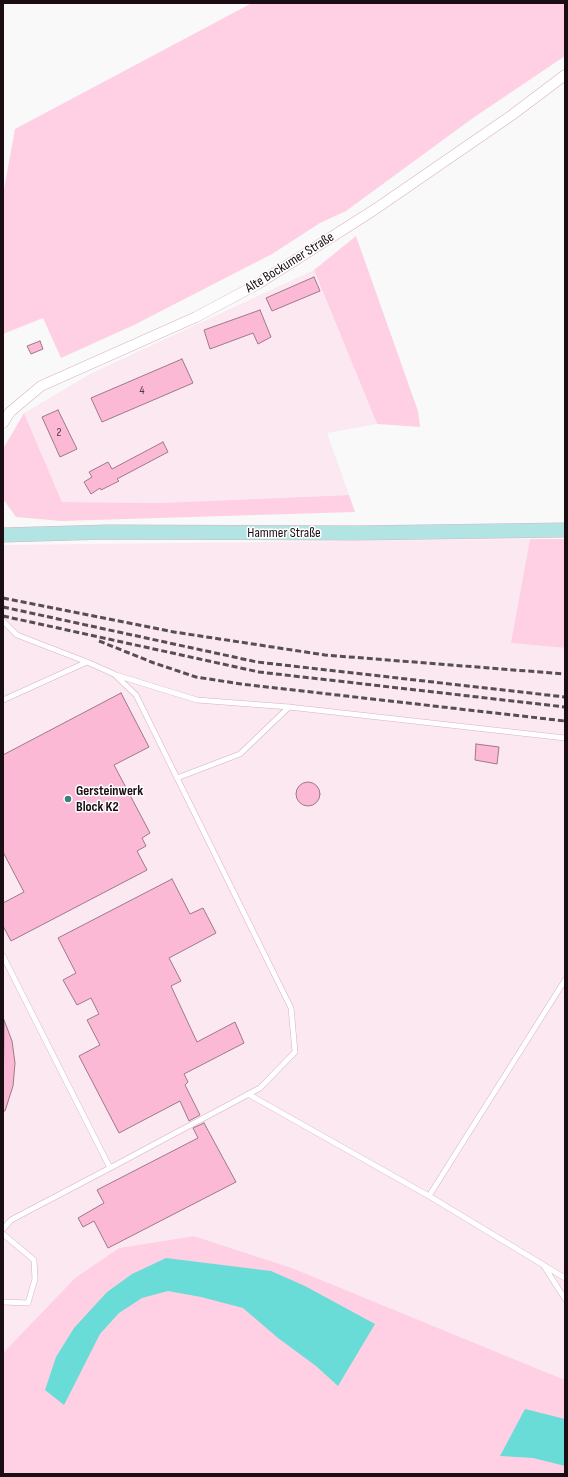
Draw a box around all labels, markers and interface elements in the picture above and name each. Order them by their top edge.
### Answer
street label: Alte Bockumer Straße [243,229,337,297]
house number: 4 [139,384,145,398]
house number: 2 [57,426,61,440]
street label: Hammer Straße [247,525,321,541]
place label: Gersteinwerk Block K2 [76,783,143,816]
marker: Gersteinwerk Block K2 [63,794,73,804]

